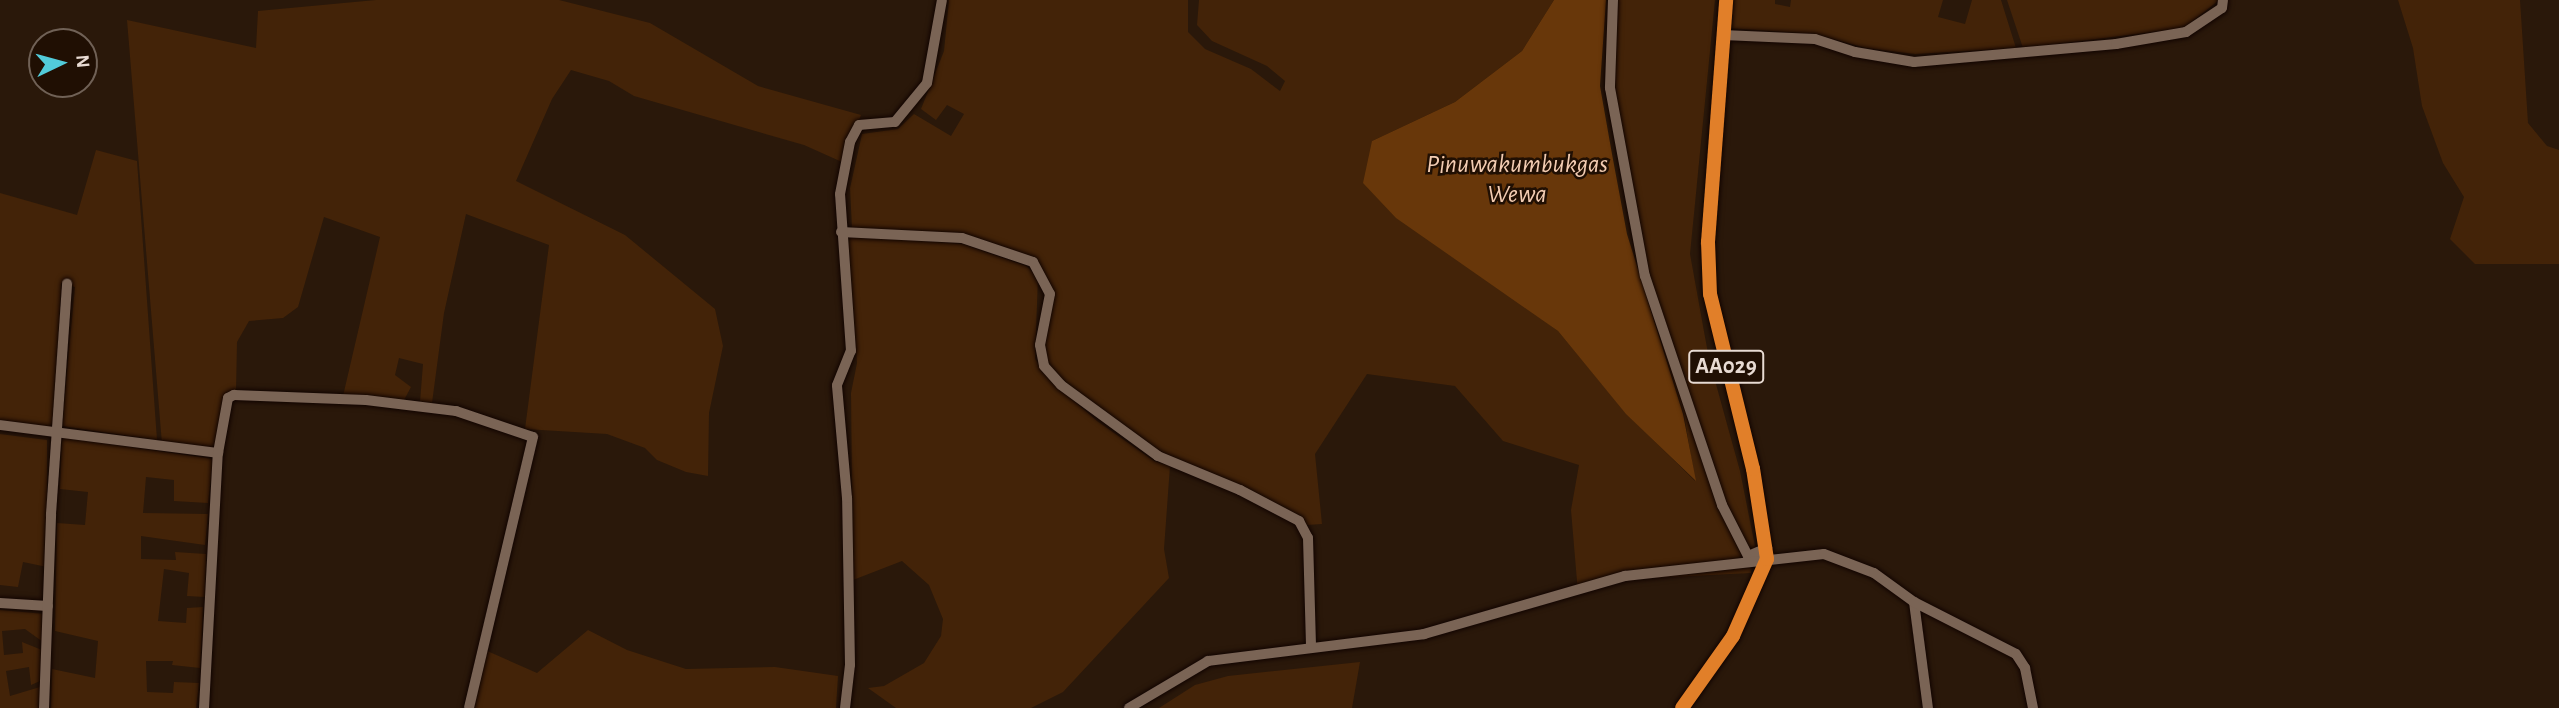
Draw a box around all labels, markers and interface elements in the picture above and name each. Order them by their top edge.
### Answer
north arrow [28,28,98,98]
text: N [72,54,92,69]
water label: Pinuwakumbukgas Wewa [1426,149,1608,210]
road number: AA029 [1688,348,1764,386]

